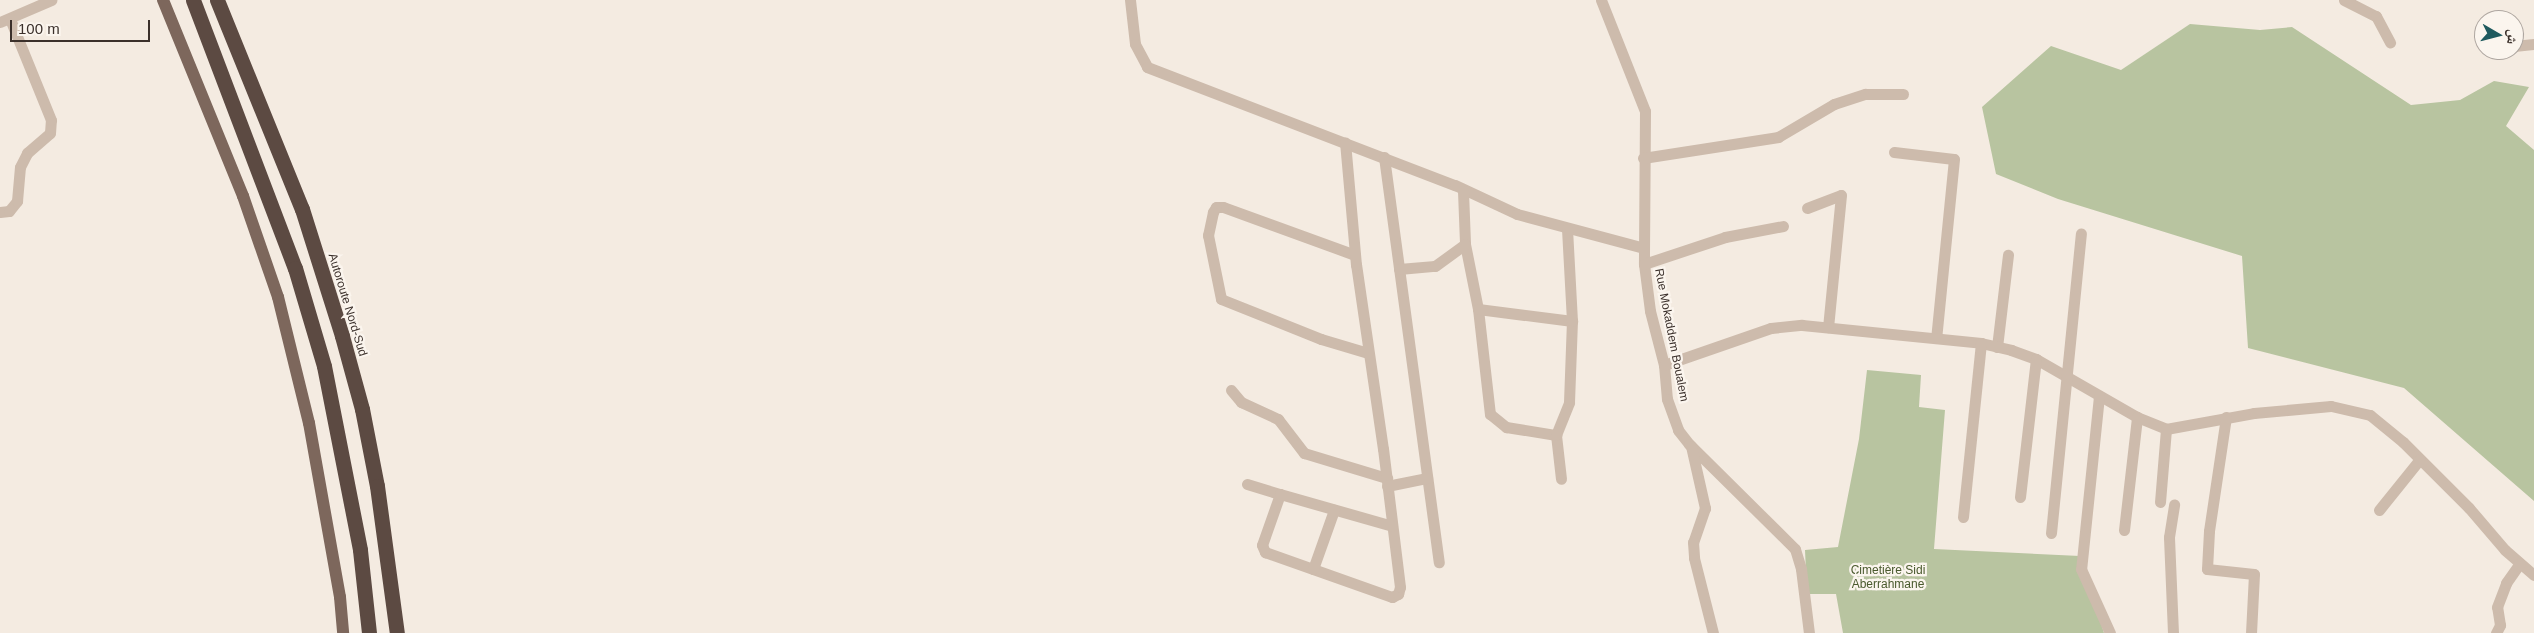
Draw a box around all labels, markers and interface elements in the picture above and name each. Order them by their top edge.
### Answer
scale bar [12,10,152,42]
north arrow [2474,10,2524,60]
text: 100 m [18,20,60,37]
text: ش [2504,28,2522,45]
street label: Autoroute Nord-Sud [325,252,369,358]
street label: Rue Mokaddem Boualem [1651,267,1691,403]
park label: Cimetière Sidi Aberrahmane [1851,564,1925,592]

